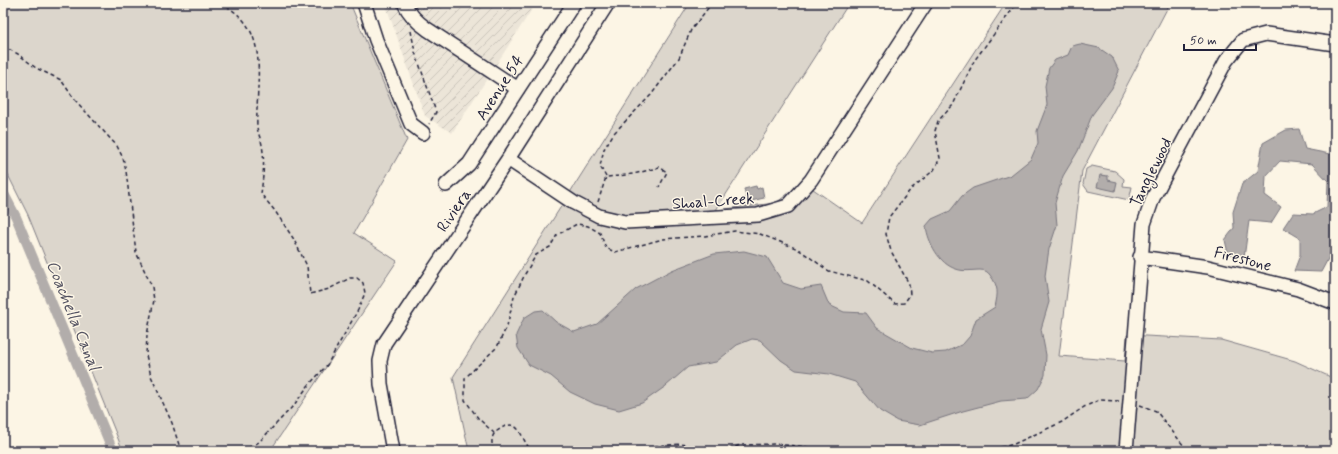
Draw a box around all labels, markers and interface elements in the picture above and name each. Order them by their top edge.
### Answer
scale bar [1184,26,1256,52]
text: 50 m [1190,33,1217,49]
street label: Avenue 54 [471,51,529,124]
street label: Tanglewood [1125,134,1178,211]
street label: Riviera [432,185,476,236]
street label: Shoal-Creek [671,188,755,215]
street label: Firestone [1212,242,1274,277]
water label: Coachella Canal [41,257,106,375]

